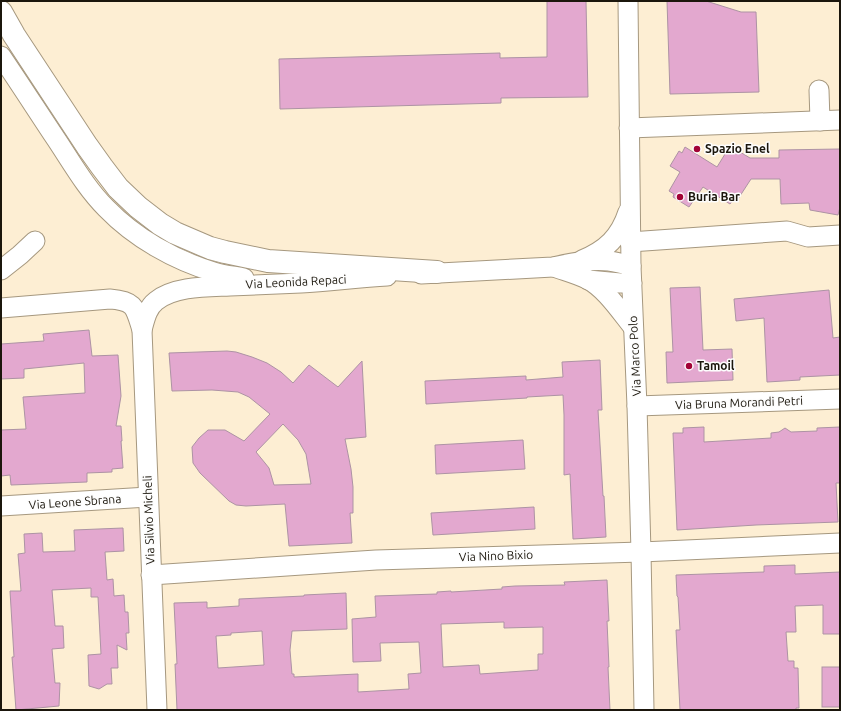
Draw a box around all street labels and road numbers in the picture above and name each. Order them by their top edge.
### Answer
street label: Via Leonida Repaci [245,272,347,291]
street label: Via Marco Polo [626,315,643,397]
street label: Via Bruna Morandi Petri [675,394,803,411]
street label: Via Silvio Micheli [140,475,157,565]
street label: Via Leone Sbrana [28,492,122,511]
street label: Via Nino Bixio [459,548,533,563]

